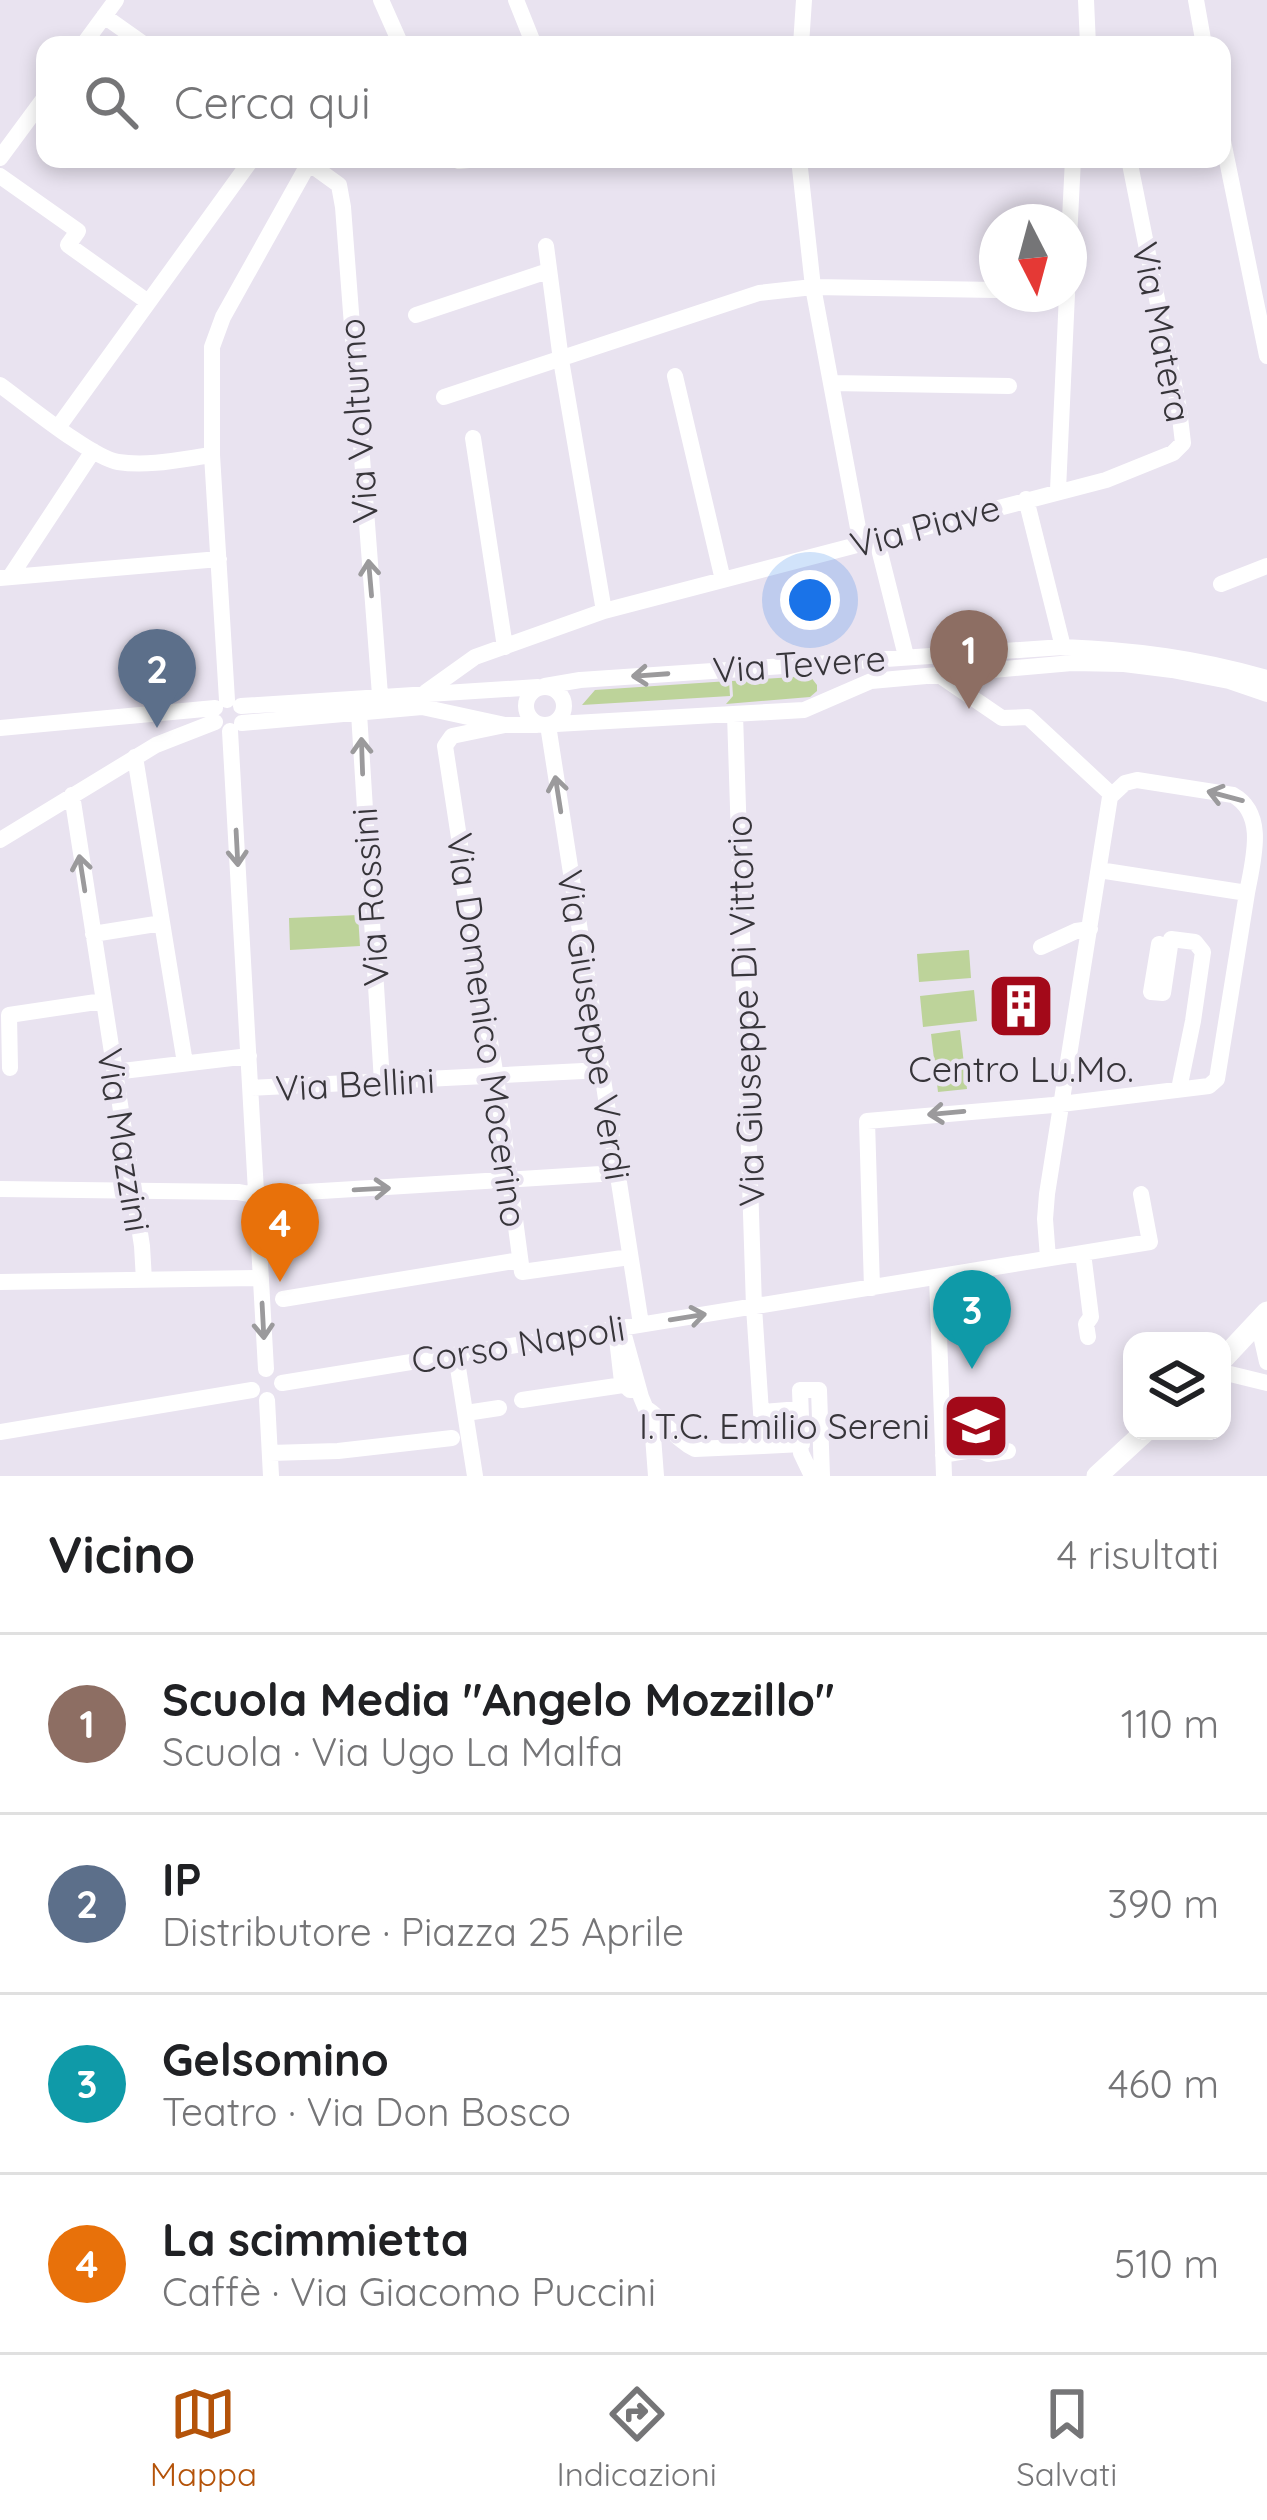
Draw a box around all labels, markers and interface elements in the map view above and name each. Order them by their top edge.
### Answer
search box [36,36,1231,168]
icon: search [78,69,144,135]
text: Cerca qui [174,74,371,130]
north arrow [979,204,1087,312]
street label: Via Matera [1123,238,1202,426]
street label: Via Volturno [328,317,387,525]
street label: Via Piave [845,484,1005,567]
one-way arrow [359,560,382,599]
your location [780,570,840,630]
pin: 1 [930,610,1008,709]
pin: 2 [118,629,196,728]
street label: Via Tevere [711,635,887,692]
one-way arrow [631,664,670,687]
one-way arrow [350,737,373,776]
one-way arrow [546,775,569,814]
one-way arrow [1206,783,1244,805]
street label: Via Rossini [341,806,398,988]
street label: Via Giuseppe Di Vittorio [715,814,774,1208]
one-way arrow [225,828,248,867]
street label: Via Domenico Mocerino [438,830,537,1230]
one-way arrow [70,855,93,894]
street label: Via Giuseppe Verdi [548,867,641,1183]
building icon: Centro Lu.Mo. [986,971,1056,1041]
street label: Via Mazzini [88,1045,161,1235]
place label: Centro Lu.Mo. [908,1046,1134,1091]
street label: Via Bellini [274,1057,436,1110]
one-way arrow [927,1102,966,1125]
one-way arrow [352,1177,391,1200]
pin: 4 [241,1183,319,1282]
pin: 3 [933,1270,1011,1369]
one-way arrow [252,1301,275,1340]
street label: Corso Napoli [408,1304,628,1383]
one-way arrow [668,1305,707,1328]
map controls [1123,1332,1231,1440]
button: layers [1123,1332,1231,1440]
school or university icon: I.T.C. Emilio Sereni [941,1391,1011,1461]
place label: I.T.C. Emilio Sereni [639,1403,930,1448]
text: Vicino [48,1522,195,1586]
text: 4 risultati [1057,1530,1219,1579]
text: Scuola Media "Angelo Mozzillo" [162,1671,835,1727]
text: 1 [79,1699,95,1748]
text: 110 m [1121,1699,1219,1748]
text: Scuola · Via Ugo La Malfa [162,1727,623,1776]
text: IP [162,1851,202,1907]
text: 2 [76,1879,98,1928]
text: 390 m [1107,1879,1219,1928]
text: Distributore · Piazza 25 Aprile [162,1907,684,1956]
text: Gelsomino [162,2031,389,2087]
text: 3 [77,2059,97,2108]
text: 460 m [1108,2059,1219,2108]
text: Teatro · Via Don Bosco [162,2087,571,2136]
text: La scimmietta [162,2211,469,2267]
text: 4 [76,2239,98,2288]
text: 510 m [1114,2239,1219,2288]
text: Caffè · Via Giacomo Puccini [162,2267,656,2316]
tab: Mappa [150,2381,257,2494]
tab: Indicazioni [556,2381,717,2494]
tab: Salvati [1016,2381,1117,2494]

